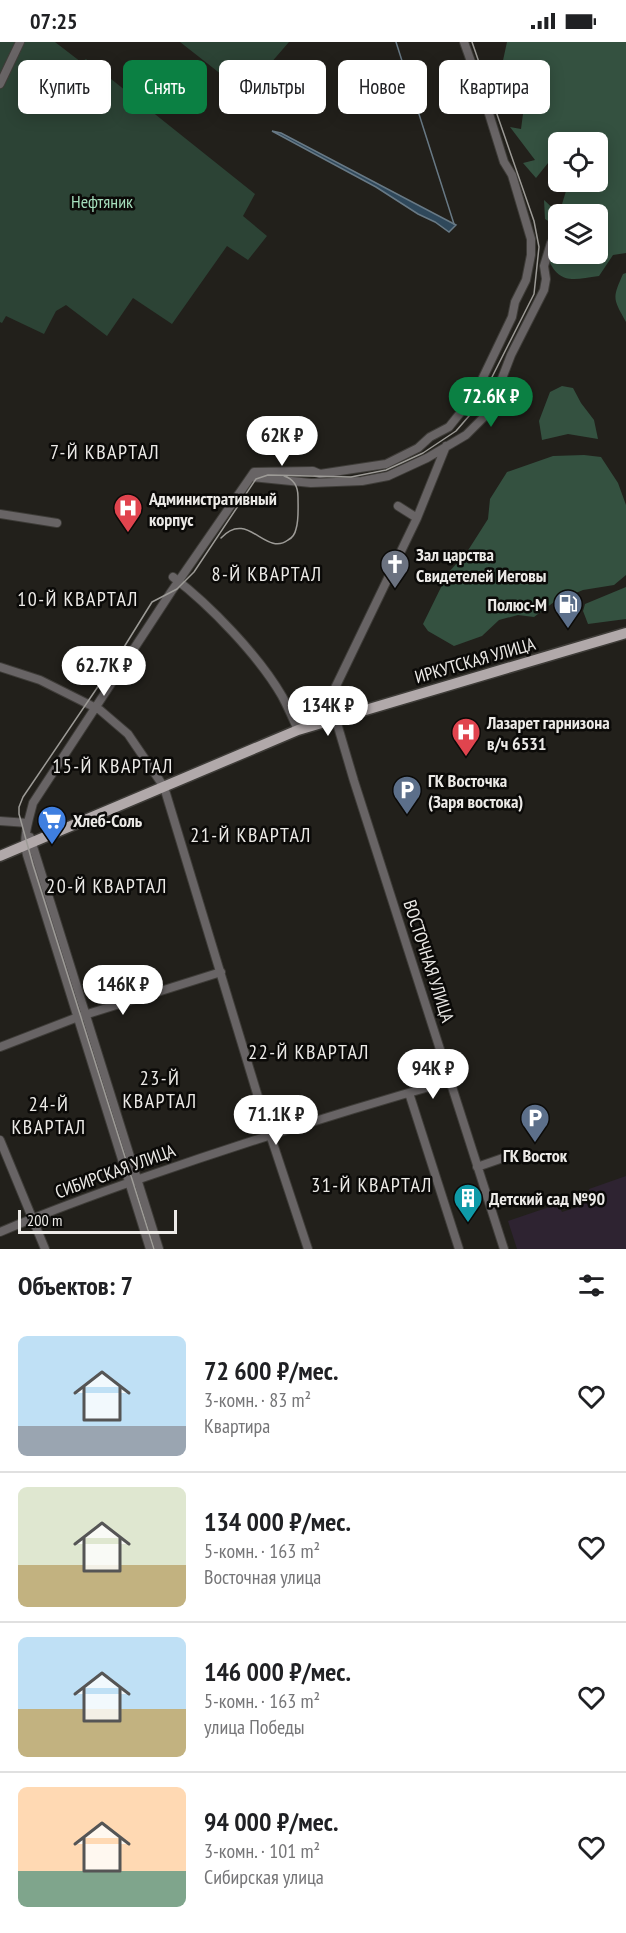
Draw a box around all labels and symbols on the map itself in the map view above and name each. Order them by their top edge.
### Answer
park label: Нефтяник [71,190,133,213]
pin: 72.6K ₽ [436,377,546,428]
pin: 62K ₽ [240,416,324,467]
district label: 7-Й КВАРТАЛ [50,439,160,465]
place label: Административный корпус [148,487,277,531]
hospital icon: Административный корпус [112,492,144,534]
place label: Зал царства Свидетелей Иеговы [416,543,546,587]
church icon: Зал царства Свидетелей Иеговы [379,548,411,590]
district label: 8-Й КВАРТАЛ [211,561,323,587]
district label: 10-Й КВАРТАЛ [17,586,139,612]
fuel station icon: Полюс-М [552,588,584,630]
place label: Полюс-М [488,593,547,616]
street label: ИРКУТСКАЯ УЛИЦА [412,632,538,688]
pin: 62.7K ₽ [49,646,159,697]
pin: 134K ₽ [279,686,377,737]
place label: Лазарет гарнизона в/ч 6531 [486,711,610,755]
hospital icon: Лазарет гарнизона в/ч 6531 [450,716,482,758]
district label: 15-Й КВАРТАЛ [52,753,174,779]
place label: ГК Восточка (Заря востока) [428,769,523,813]
parking icon: ГК Восточка (Заря востока) [391,774,423,816]
supermarket icon: Хлеб-Соль [36,804,68,846]
place label: Хлеб-Соль [73,809,143,832]
district label: 21-Й КВАРТАЛ [190,822,312,848]
district label: 20-Й КВАРТАЛ [46,873,168,899]
street label: ВОСТОЧНАЯ УЛИЦА [398,897,460,1026]
pin: 146K ₽ [74,965,172,1016]
district label: 22-Й КВАРТАЛ [248,1039,370,1065]
pin: 94K ₽ [391,1049,475,1100]
district label: 23-Й КВАРТАЛ [122,1065,198,1114]
district label: 24-Й КВАРТАЛ [11,1091,87,1140]
pin: 71.1K ₽ [221,1095,331,1146]
parking icon: ГК Восток [519,1102,551,1144]
street label: СИБИРСКАЯ УЛИЦА [52,1138,179,1203]
place label: ГК Восток [503,1144,568,1167]
district label: 31-Й КВАРТАЛ [311,1172,433,1198]
building icon: Детский сад №90 [452,1182,484,1224]
place label: Детский сад №90 [489,1187,605,1210]
scale bar [18,1207,177,1234]

